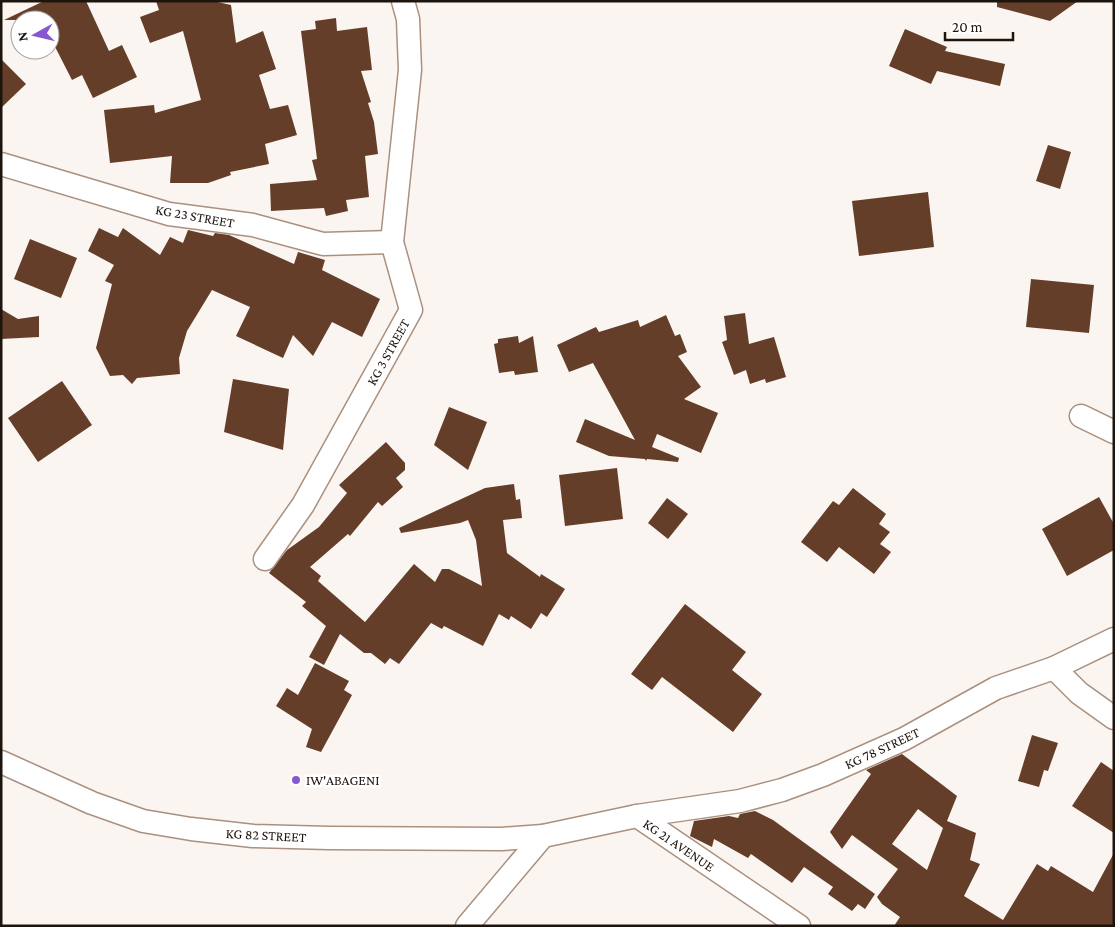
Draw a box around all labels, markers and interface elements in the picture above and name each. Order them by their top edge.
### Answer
north arrow [10,10,60,60]
scale bar [945,10,1012,42]
text: 20 m [952,19,983,35]
text: N [13,31,31,43]
street label: KG 23 STREET [154,201,236,231]
street label: KG 3 STREET [363,316,413,388]
street label: KG 78 STREET [842,724,922,772]
place label: IW'ABAGENI [306,772,379,788]
marker: IW'ABAGENI [290,774,302,786]
street label: KG 21 AVENUE [640,815,718,875]
street label: KG 82 STREET [225,825,307,845]

